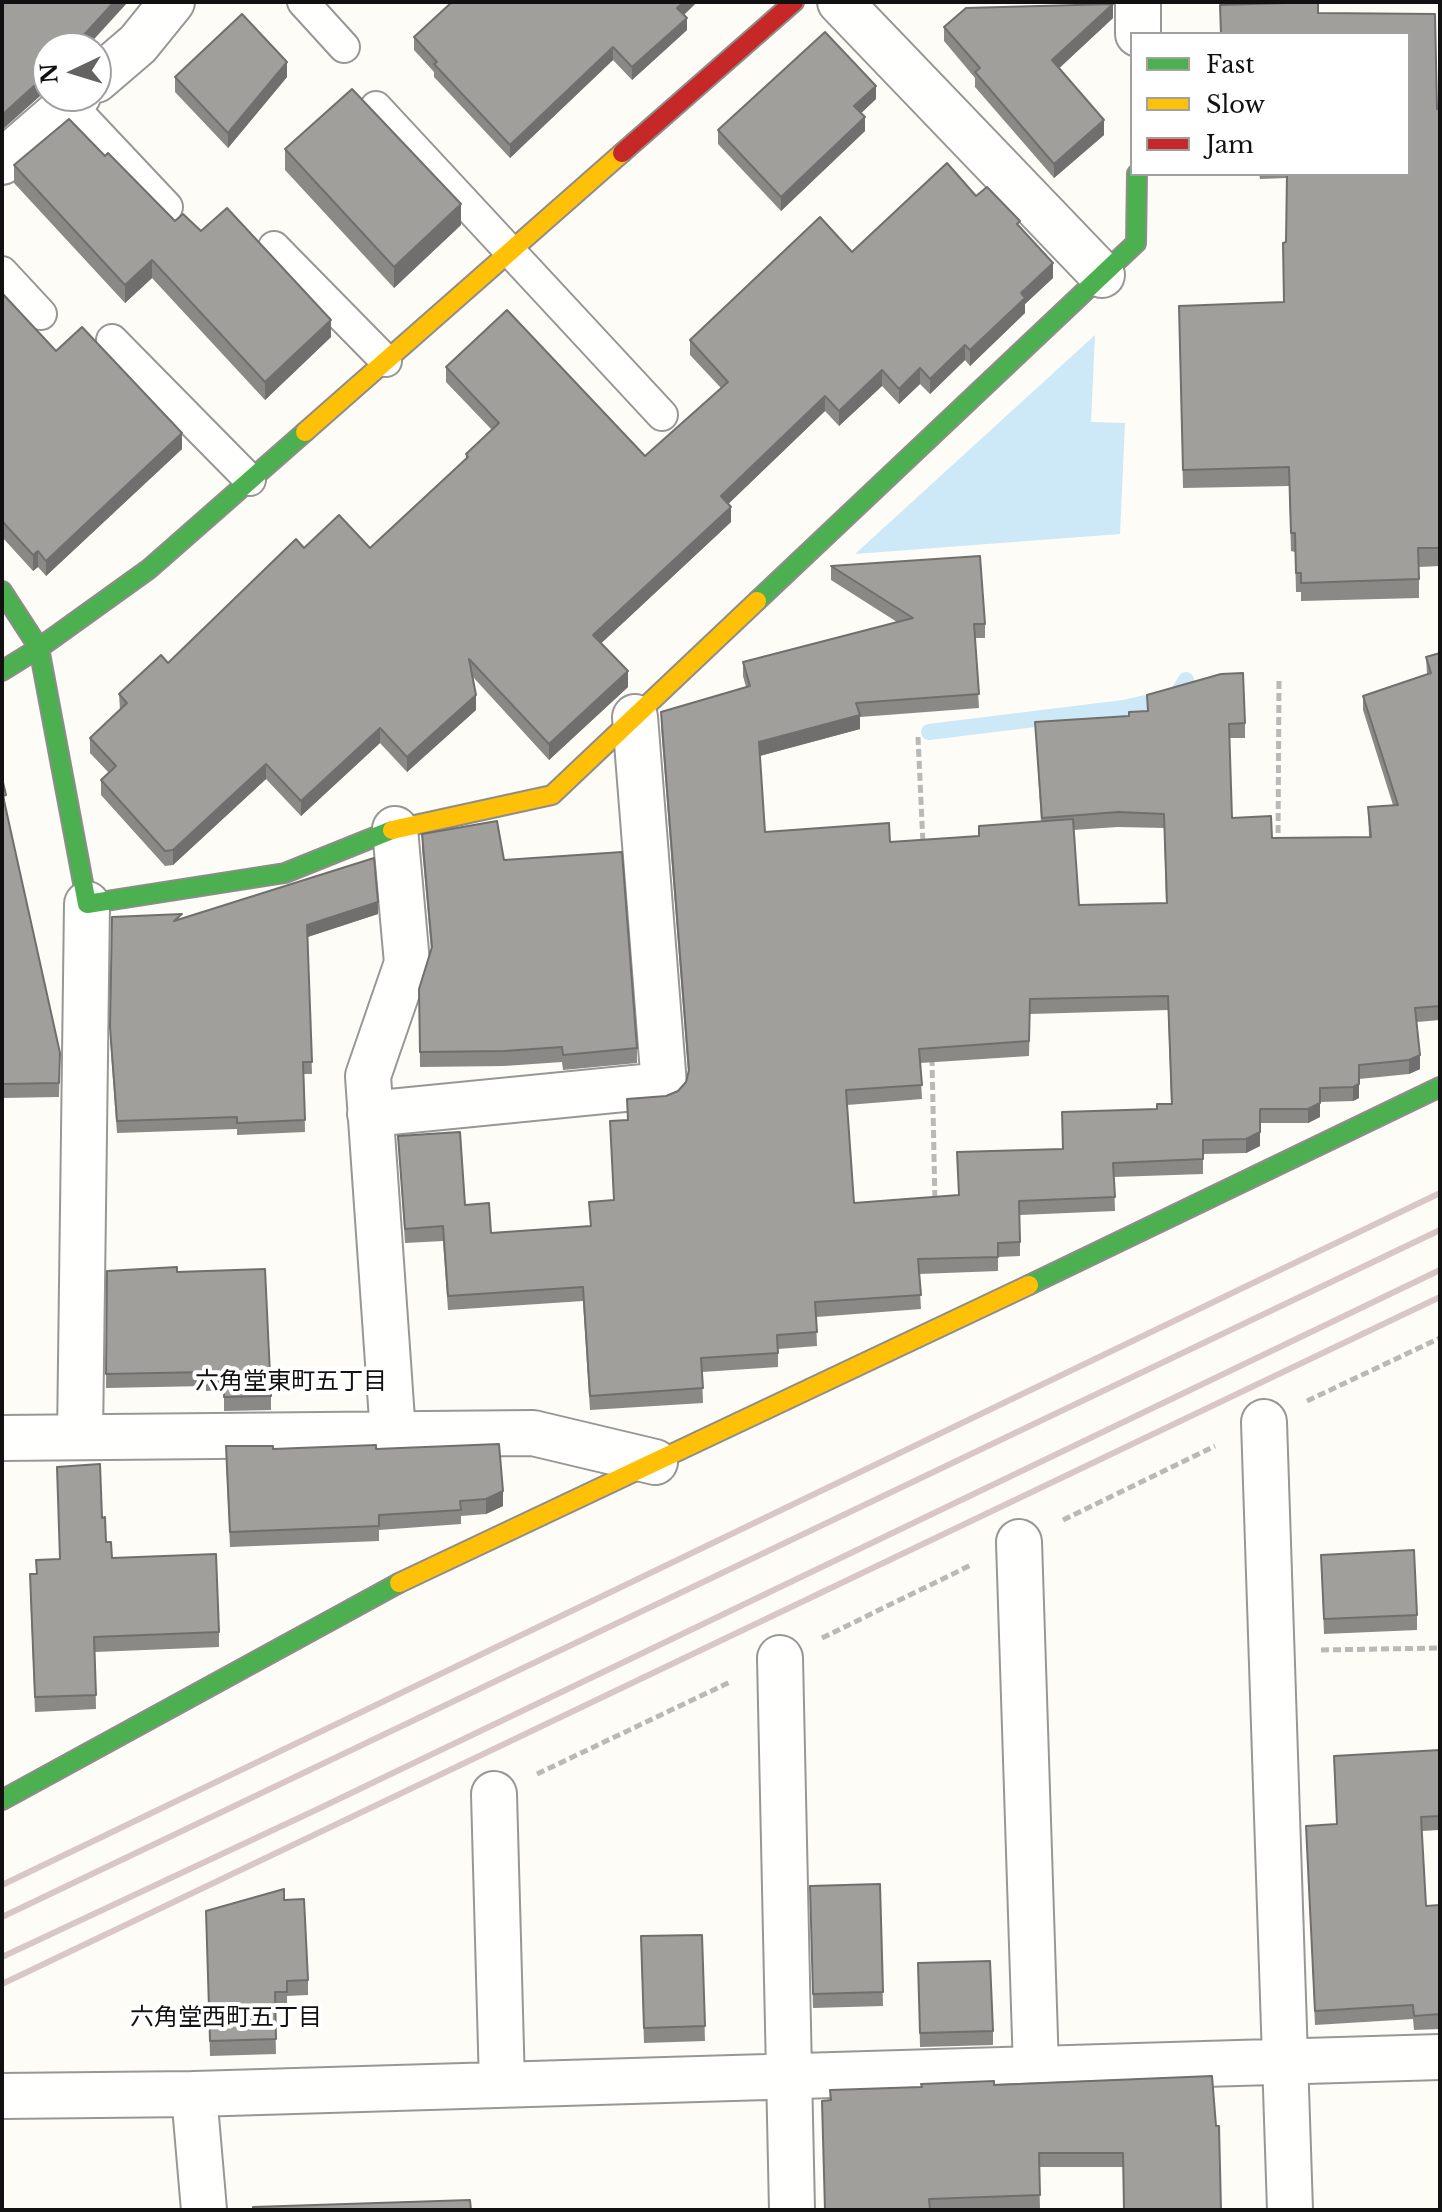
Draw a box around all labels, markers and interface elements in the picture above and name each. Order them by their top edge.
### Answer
north arrow [32,32,112,112]
legend [1130,32,1410,176]
text: Fast [1206,50,1254,79]
text: N [35,62,64,85]
text: Slow [1206,90,1265,119]
text: Jam [1206,130,1254,159]
district label: 六角堂東町五丁目 [195,1368,387,1396]
district label: 六角堂西町五丁目 [130,2004,322,2032]

